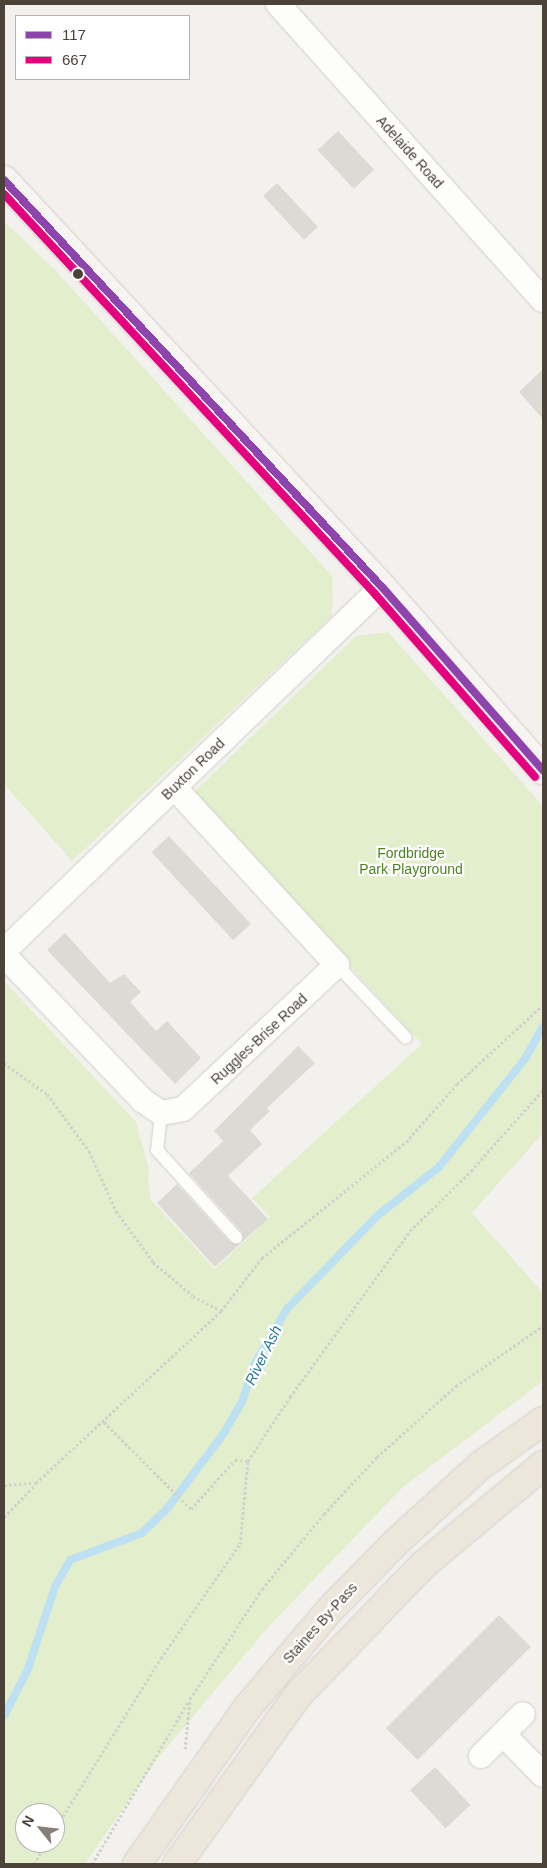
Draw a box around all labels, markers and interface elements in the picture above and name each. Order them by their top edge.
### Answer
legend [15,15,190,80]
text: 117 [62,26,86,43]
text: 667 [62,51,87,68]
street label: Adelaide Road [373,112,447,192]
unlabelled marker [73,269,83,279]
street label: Buxton Road [158,735,228,803]
park label: Fordbridge Park Playground [359,845,463,878]
street label: Ruggles-Brise Road [207,990,311,1088]
water label: River Ash [241,1322,285,1388]
street label: Staines By-Pass [279,1579,361,1667]
north arrow [15,1803,65,1853]
text: N [18,1813,37,1830]

